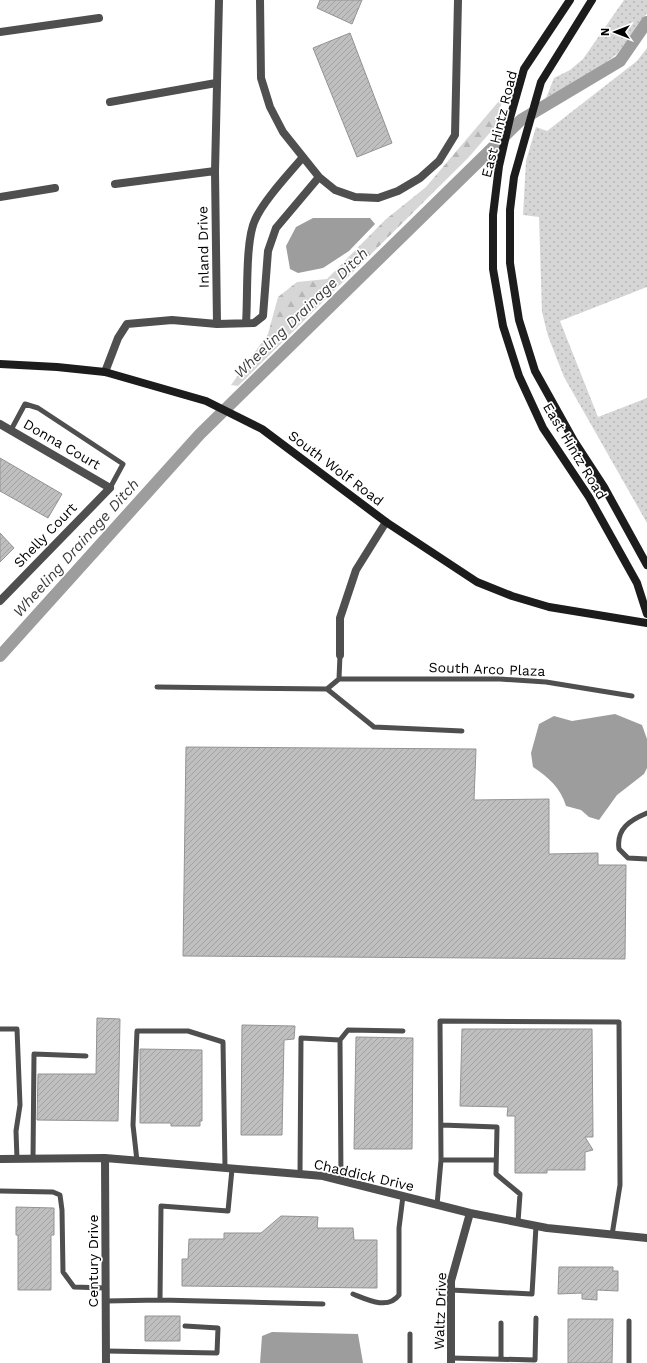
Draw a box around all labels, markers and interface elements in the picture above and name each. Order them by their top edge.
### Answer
north arrow [595,12,635,52]
text: N [599,28,612,36]
street label: East Hintz Road [478,69,520,179]
street label: Inland Drive [194,206,212,288]
water label: Wheeling Drainage Ditch [230,244,372,382]
street label: East Hintz Road [540,400,610,502]
street label: Donna Court [21,416,103,472]
street label: South Wolf Road [285,427,387,509]
water label: Wheeling Drainage Ditch [9,475,143,621]
street label: Shelly Court [10,499,80,571]
street label: South Arco Plaza [428,659,546,679]
street label: Chaddick Drive [312,1156,416,1194]
street label: Century Drive [85,1215,101,1307]
street label: Waltz Drive [431,1272,449,1350]

